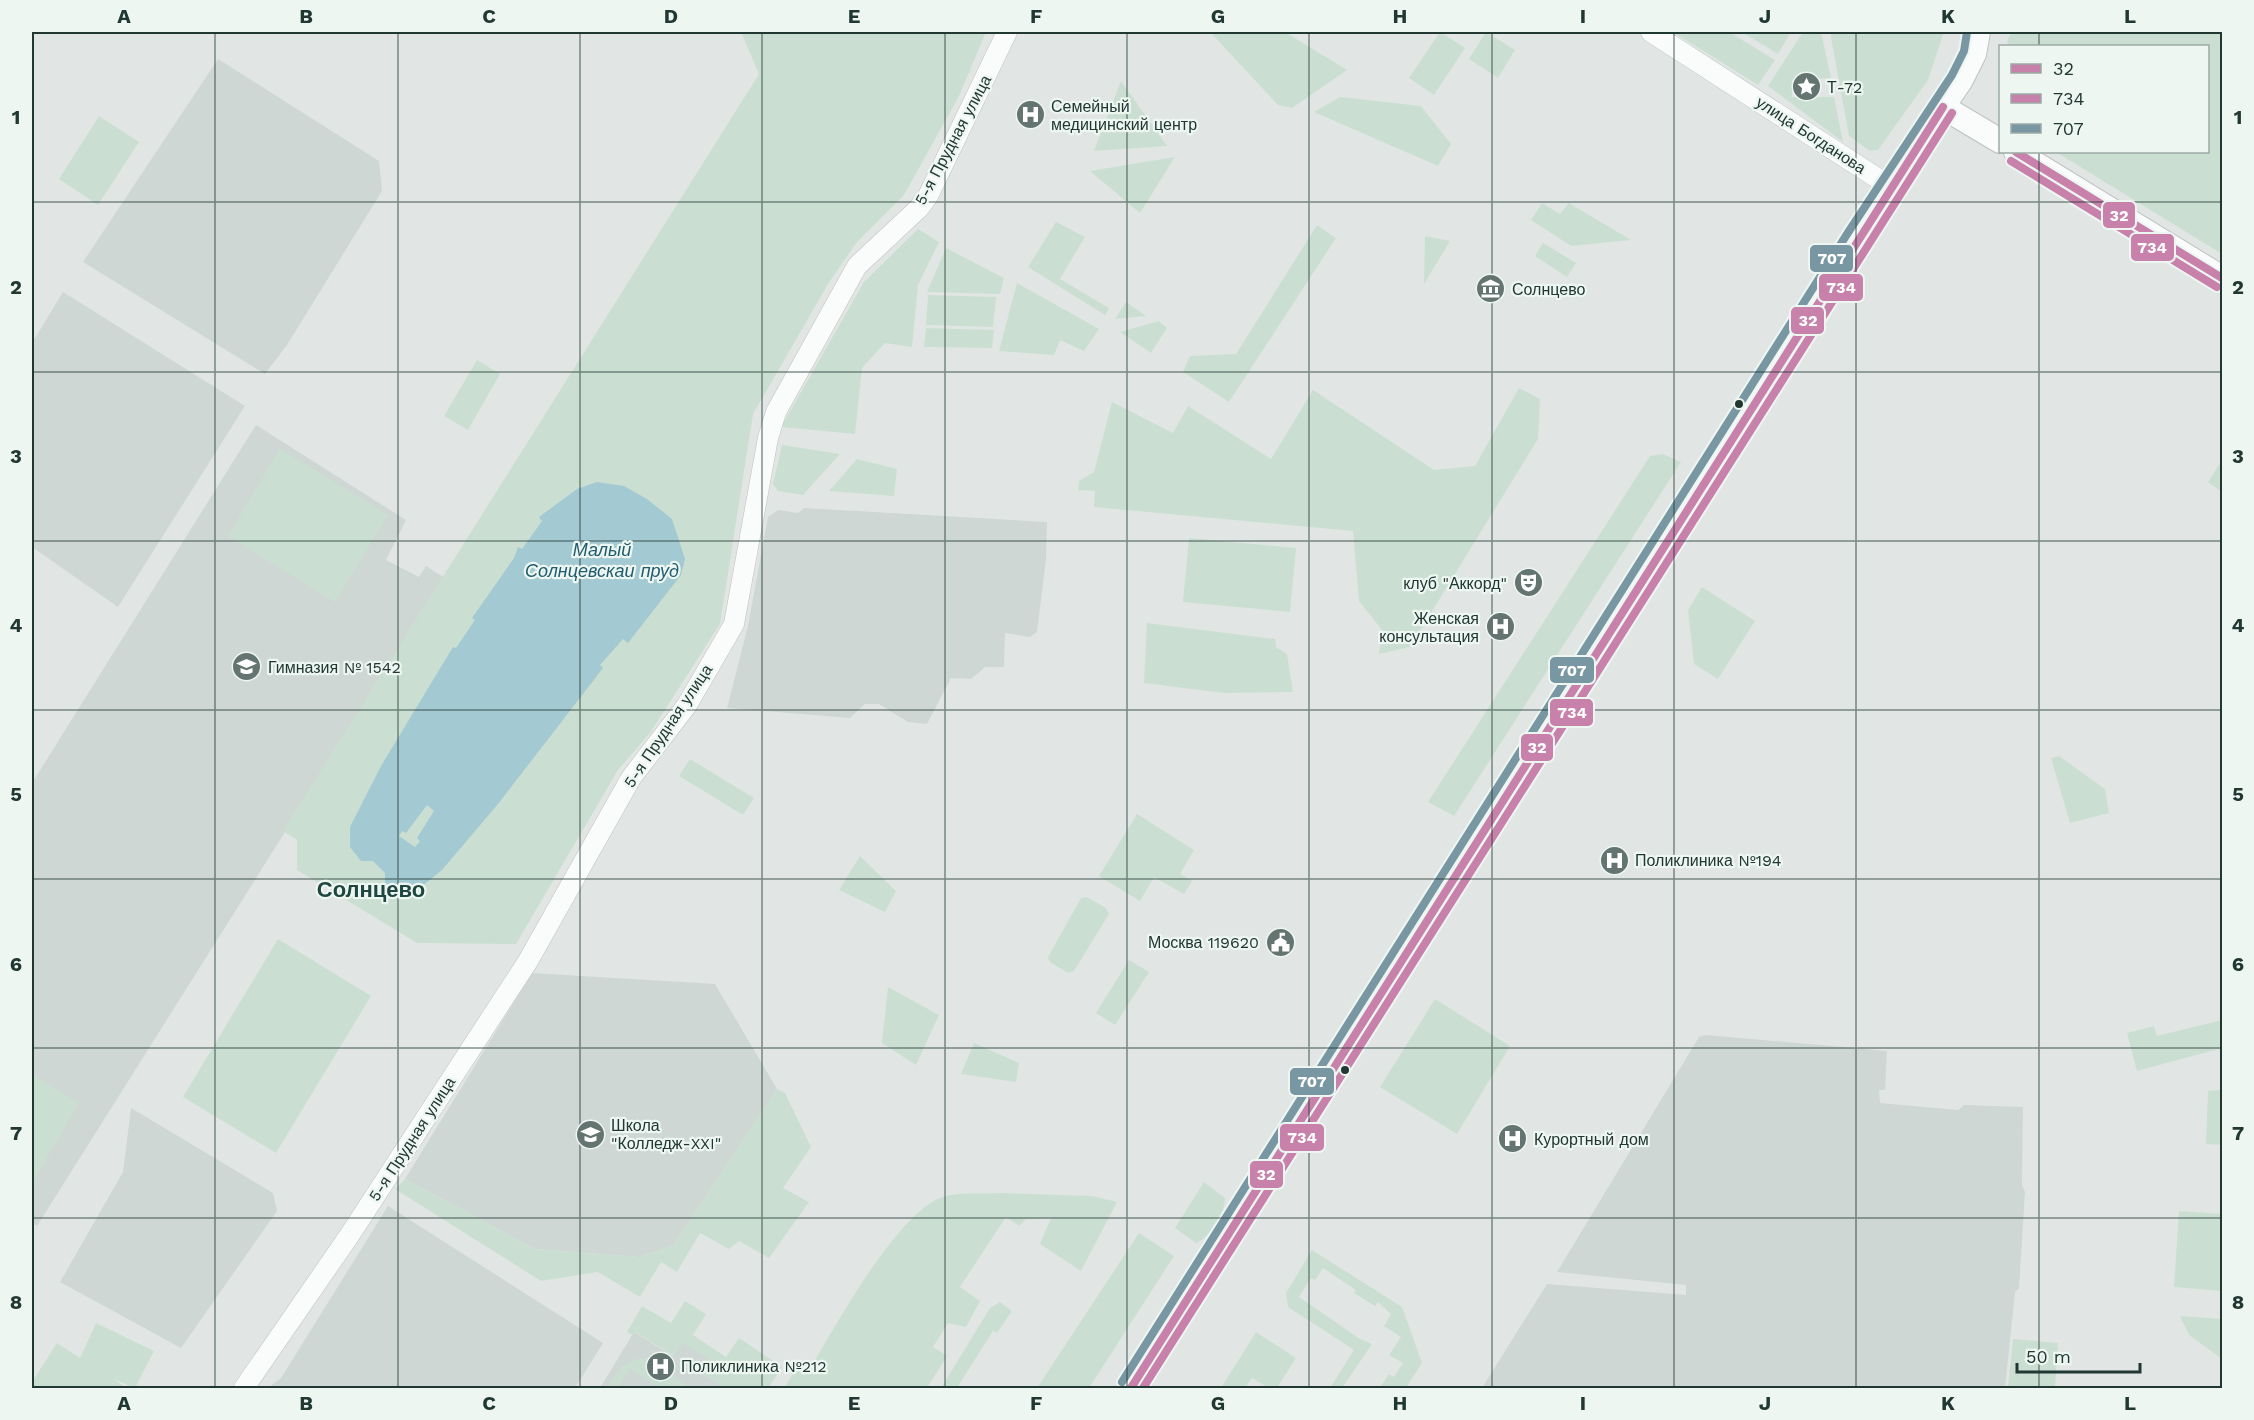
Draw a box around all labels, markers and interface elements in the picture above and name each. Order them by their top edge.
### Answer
text: A [117,4,131,28]
text: B [299,4,313,28]
text: C [482,4,496,28]
text: D [664,4,678,28]
text: E [848,4,860,28]
text: F [1030,4,1042,28]
text: G [1211,4,1225,28]
text: H [1393,4,1407,28]
text: I [1580,4,1586,28]
text: J [1759,4,1771,28]
text: K [1941,4,1955,28]
text: L [2124,4,2136,28]
legend [1999,45,2209,153]
text: 32 [2053,58,2074,79]
place icon: Т-72 [1790,71,1822,103]
street label: 5-я Прудная улица [911,72,995,208]
place label: Т-72 [1827,78,1862,97]
text: 734 [2053,88,2085,109]
street label: улица Богданова [1753,92,1870,178]
place label: Семейный медицинский центр [1051,97,1197,134]
hospital icon: Семейный медицинский центр [1014,99,1046,131]
text: 1 [12,105,20,129]
text: 1 [2234,105,2242,129]
text: 707 [2053,118,2084,139]
line badge: 32 [2102,201,2136,229]
text: 32 [2109,206,2129,225]
line badge: 734 [2130,233,2175,262]
text: 734 [2137,238,2167,257]
line badge: 707 [1809,244,1854,273]
text: 707 [1818,249,1847,268]
museum icon: Солнцево [1475,273,1507,305]
line badge: 734 [1818,273,1864,302]
text: 2 [10,275,22,299]
text: 2 [2232,275,2244,299]
text: 734 [1826,278,1856,297]
place label: Солнцево [1512,280,1585,299]
line badge: 32 [1790,306,1825,335]
text: 32 [1798,311,1818,330]
unlabelled marker [1733,398,1745,410]
text: 3 [10,444,22,468]
text: 3 [2232,444,2244,468]
water label: Малый Солнцевскаи пруд [525,539,679,581]
theatre icon: клуб "Аккорд" [1512,567,1544,599]
place label: клуб "Аккорд" [1403,574,1507,593]
place label: Женская консультация [1379,609,1479,646]
hospital icon: Женская консультация [1484,611,1516,643]
text: 4 [10,613,23,637]
text: 4 [2232,613,2245,637]
school or university icon: Гимназия № 1542 [231,651,263,683]
line badge: 707 [1549,656,1595,684]
place label: Гимназия № 1542 [268,658,401,677]
street label: 5-я Прудная улица [620,661,716,791]
text: 707 [1558,661,1587,680]
line badge: 734 [1549,698,1594,727]
text: 734 [1557,703,1587,722]
line badge: 32 [1520,733,1554,762]
text: 32 [1527,738,1547,757]
text: 5 [10,782,22,806]
text: 5 [2232,782,2244,806]
hospital icon: Поликлиника №194 [1598,844,1630,876]
place label: Поликлиника №194 [1635,851,1782,870]
district label: Солнцево [317,877,425,902]
public building icon: Москва 119620 [1264,926,1296,958]
place label: Москва 119620 [1148,933,1259,952]
text: 6 [10,952,22,976]
text: 6 [2232,952,2244,976]
unlabelled marker [1339,1064,1351,1076]
line badge: 707 [1289,1067,1335,1096]
text: 707 [1298,1072,1327,1091]
street label: 5-я Прудная улица [365,1073,459,1205]
place label: Школа "Колледж-XXI" [611,1116,721,1153]
school or university icon: Школа "Колледж-XXI" [574,1118,606,1150]
text: 7 [10,1121,22,1145]
text: 7 [2232,1121,2244,1145]
line badge: 734 [1279,1123,1325,1152]
hospital icon: Курортный дом [1497,1123,1529,1155]
text: 734 [1287,1128,1317,1147]
place label: Курортный дом [1534,1130,1649,1149]
line badge: 32 [1249,1160,1284,1189]
text: 32 [1256,1165,1276,1184]
text: 8 [10,1290,22,1314]
text: 8 [2232,1290,2244,1314]
scale bar [2017,1336,2140,1374]
text: 50 m [2026,1346,2071,1367]
hospital icon: Поликлиника №212 [644,1350,676,1382]
place label: Поликлиника №212 [681,1357,827,1376]
text: A [117,1391,131,1415]
text: B [299,1391,313,1415]
text: C [482,1391,496,1415]
text: D [664,1391,678,1415]
text: E [848,1391,860,1415]
text: F [1030,1391,1042,1415]
text: G [1211,1391,1225,1415]
text: H [1393,1391,1407,1415]
text: I [1580,1391,1586,1415]
text: J [1759,1391,1771,1415]
text: K [1941,1391,1955,1415]
text: L [2124,1391,2136,1415]

